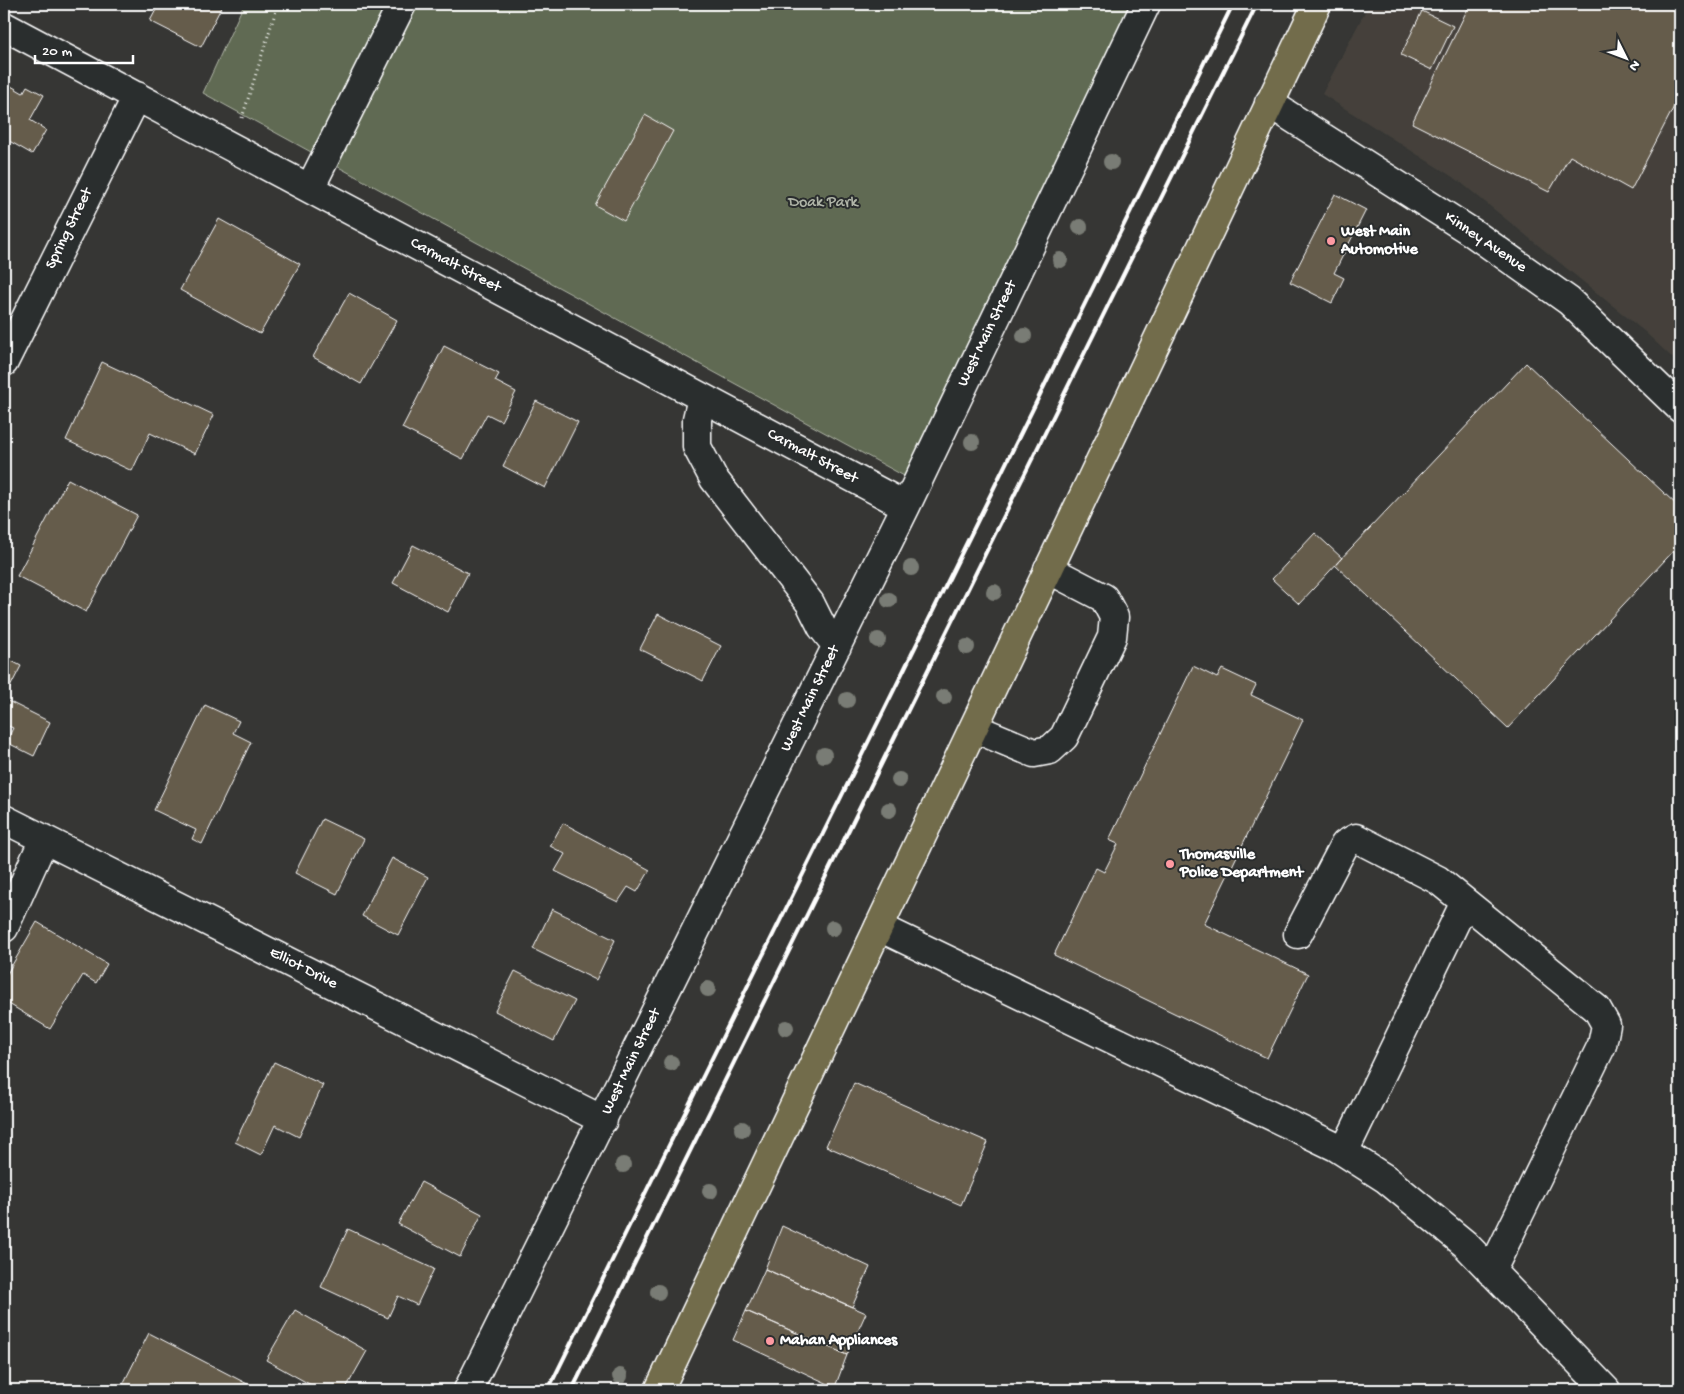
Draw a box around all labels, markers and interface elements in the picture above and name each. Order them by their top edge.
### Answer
scale bar [35,32,132,64]
north arrow [1602,32,1652,82]
text: 20 m [42,43,72,61]
text: N [1624,56,1643,74]
street label: Spring Street [42,184,98,273]
park label: Doak Park [787,194,859,213]
street label: Kinney Avenue [1440,208,1531,278]
place label: West Main Automotive [1340,223,1419,260]
street label: Carmalt Street [406,234,505,299]
marker: West Main Automotive [1325,235,1337,247]
street label: West Main Street [954,277,1023,390]
street label: Carmalt Street [763,425,862,490]
street label: West Main Street [777,642,846,755]
place label: Thomasville Police Department [1178,846,1304,883]
marker: Thomasville Police Department [1164,858,1176,870]
street label: Elliot Drive [266,944,341,995]
street label: West Main Street [598,1005,667,1118]
place label: Mahan Appliances [780,1332,898,1351]
marker: Mahan Appliances [764,1335,776,1347]

